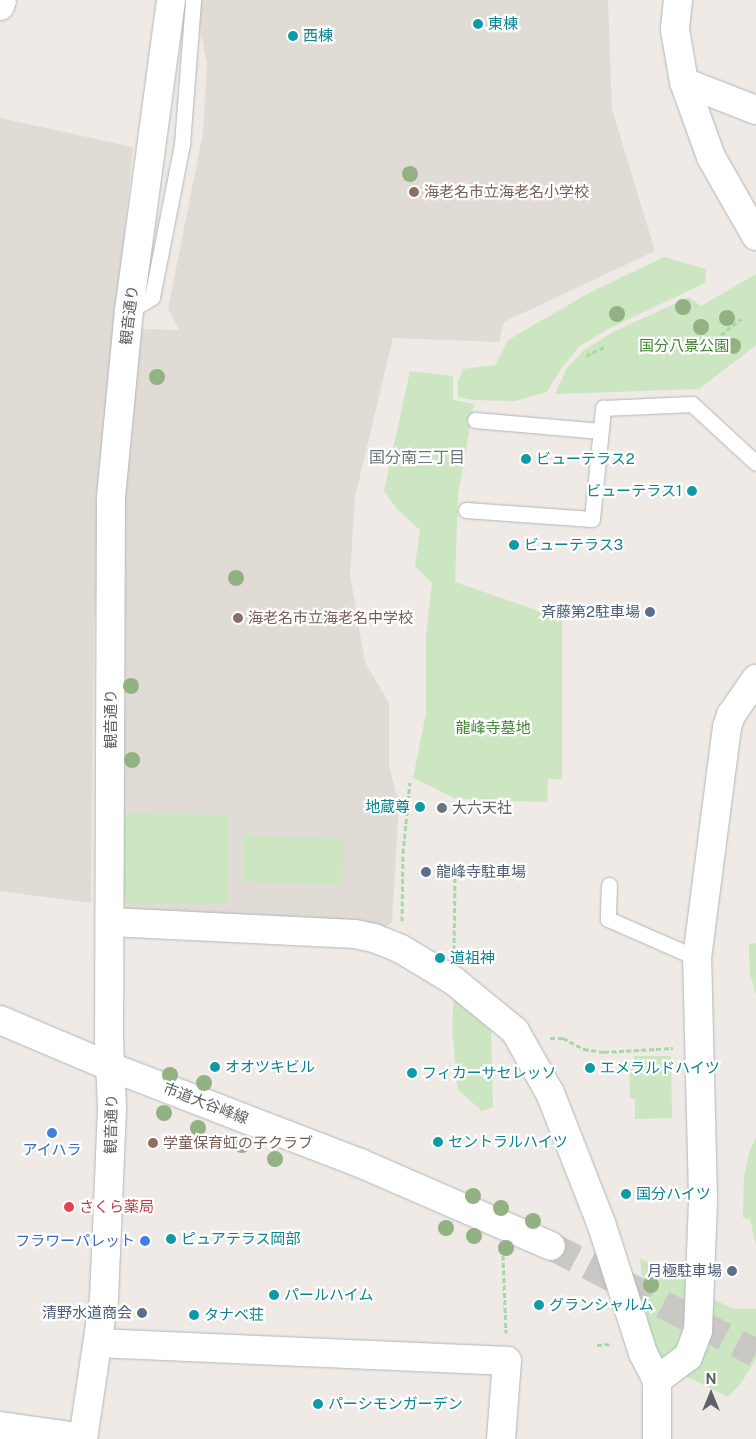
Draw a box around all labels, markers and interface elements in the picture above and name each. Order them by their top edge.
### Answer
place label: 東棟 [488,15,518,33]
marker: 東棟 [472,18,484,30]
place label: 西棟 [303,27,333,45]
marker: 西棟 [287,30,299,42]
place label: 海老名市立海老名小学校 [424,183,589,201]
marker: 海老名市立海老名小学校 [408,186,420,198]
street label: 観音通り [116,284,142,346]
park label: 国分八景公園 [639,337,729,355]
district label: 国分南三丁目 [369,448,465,468]
place label: ビューテラス2 [536,450,635,468]
marker: ビューテラス2 [520,453,532,465]
place label: ビューテラス1 [586,482,682,500]
marker: ビューテラス1 [686,485,698,497]
place label: ビューテラス3 [524,536,623,554]
marker: ビューテラス3 [508,539,520,551]
place label: 斉藤第2駐車場 [541,603,640,621]
marker: 斉藤第2駐車場 [644,606,656,618]
place label: 海老名市立海老名中学校 [248,609,413,627]
marker: 海老名市立海老名中学校 [232,612,244,624]
street label: 観音通り [102,689,120,749]
park label: 龍峰寺墓地 [456,719,530,737]
place label: 地蔵尊 [365,798,410,816]
place label: 大六天社 [452,799,512,817]
marker: 地蔵尊 [414,801,426,813]
marker: 大六天社 [436,802,448,814]
place label: 龍峰寺駐車場 [436,863,526,881]
marker: 龍峰寺駐車場 [420,866,432,878]
place label: 道祖神 [450,949,495,967]
marker: 道祖神 [434,952,446,964]
place label: オオツキビル [225,1058,315,1076]
place label: エメラルドハイツ [600,1059,720,1077]
marker: オオツキビル [209,1061,221,1073]
marker: エメラルドハイツ [584,1062,596,1074]
place label: フィカーサセレッソ [422,1064,557,1082]
marker: フィカーサセレッソ [406,1067,418,1079]
street label: 市道大谷峰線 [161,1078,251,1128]
street label: 観音通り [101,1094,121,1154]
marker: アイハラ [46,1127,58,1139]
place label: セントラルハイツ [448,1133,568,1151]
place label: 学童保育虹の子クラブ [163,1134,313,1152]
marker: セントラルハイツ [432,1136,444,1148]
marker: 学童保育虹の子クラブ [147,1137,159,1149]
place label: アイハラ [22,1141,82,1159]
place label: 国分ハイツ [636,1185,711,1203]
marker: 国分ハイツ [620,1188,632,1200]
place label: さくら薬局 [79,1198,154,1216]
marker: さくら薬局 [63,1201,75,1213]
place label: ピュアテラス岡部 [181,1230,301,1248]
place label: フラワーパレット [15,1232,135,1250]
marker: ピュアテラス岡部 [165,1233,177,1245]
marker: フラワーパレット [139,1235,151,1247]
place label: 月極駐車場 [647,1262,722,1280]
marker: 月極駐車場 [726,1265,738,1277]
place label: パールハイム [284,1286,374,1304]
marker: パールハイム [268,1289,280,1301]
place label: グランシャルム [549,1296,654,1314]
marker: グランシャルム [533,1299,545,1311]
place label: 清野水道商会 [42,1304,132,1322]
place label: タナベ荘 [204,1306,264,1324]
marker: 清野水道商会 [136,1307,148,1319]
marker: タナベ荘 [188,1309,200,1321]
north arrow [686,1369,736,1419]
text: N [706,1371,716,1387]
place label: パーシモンガーデン [328,1395,463,1413]
marker: パーシモンガーデン [312,1398,324,1410]

